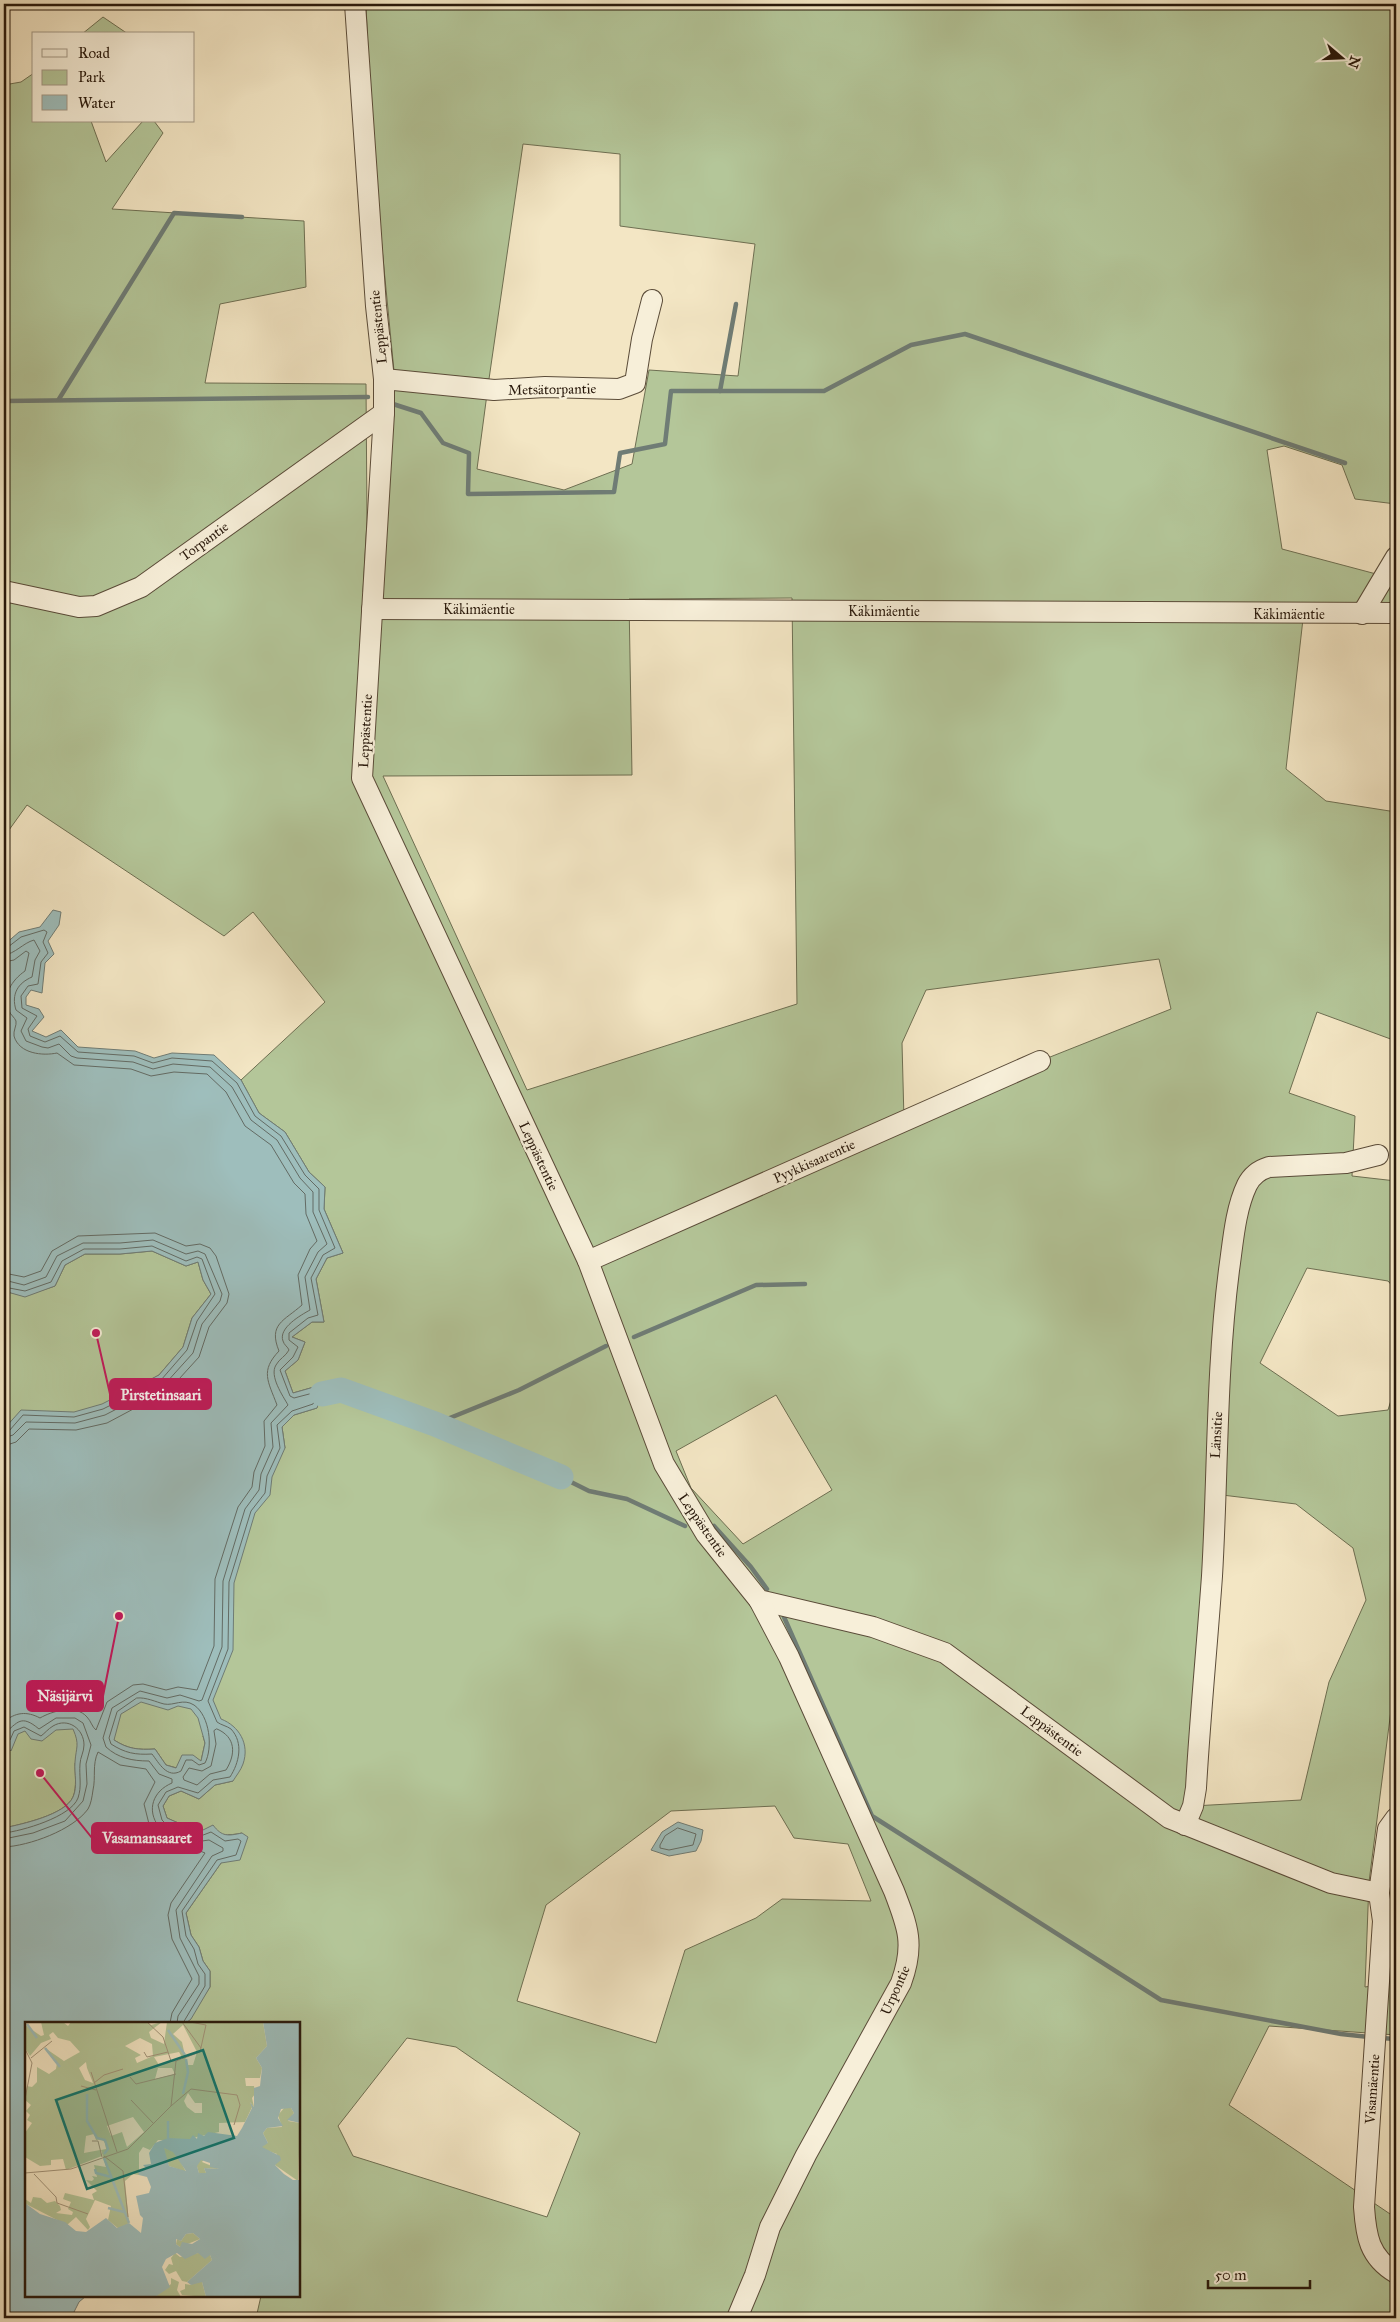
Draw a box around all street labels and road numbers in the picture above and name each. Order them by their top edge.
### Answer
street label: Leppästentie [366,289,391,365]
street label: Metsätorpantie [508,380,597,399]
street label: Torpantie [177,518,232,565]
street label: Käkimäentie [443,601,515,618]
street label: Käkimäentie [848,603,920,620]
street label: Käkimäentie [1253,606,1325,623]
street label: Leppästentie [355,693,376,768]
street label: Leppästentie [515,1119,562,1194]
street label: Pyykkisaarentie [771,1136,858,1187]
street label: Länsitie [1207,1411,1226,1459]
street label: Leppästentie [674,1490,731,1561]
street label: Leppästentie [1017,1702,1087,1761]
street label: Urpontie [877,1963,914,2018]
street label: Visamäentie [1362,2053,1383,2126]

